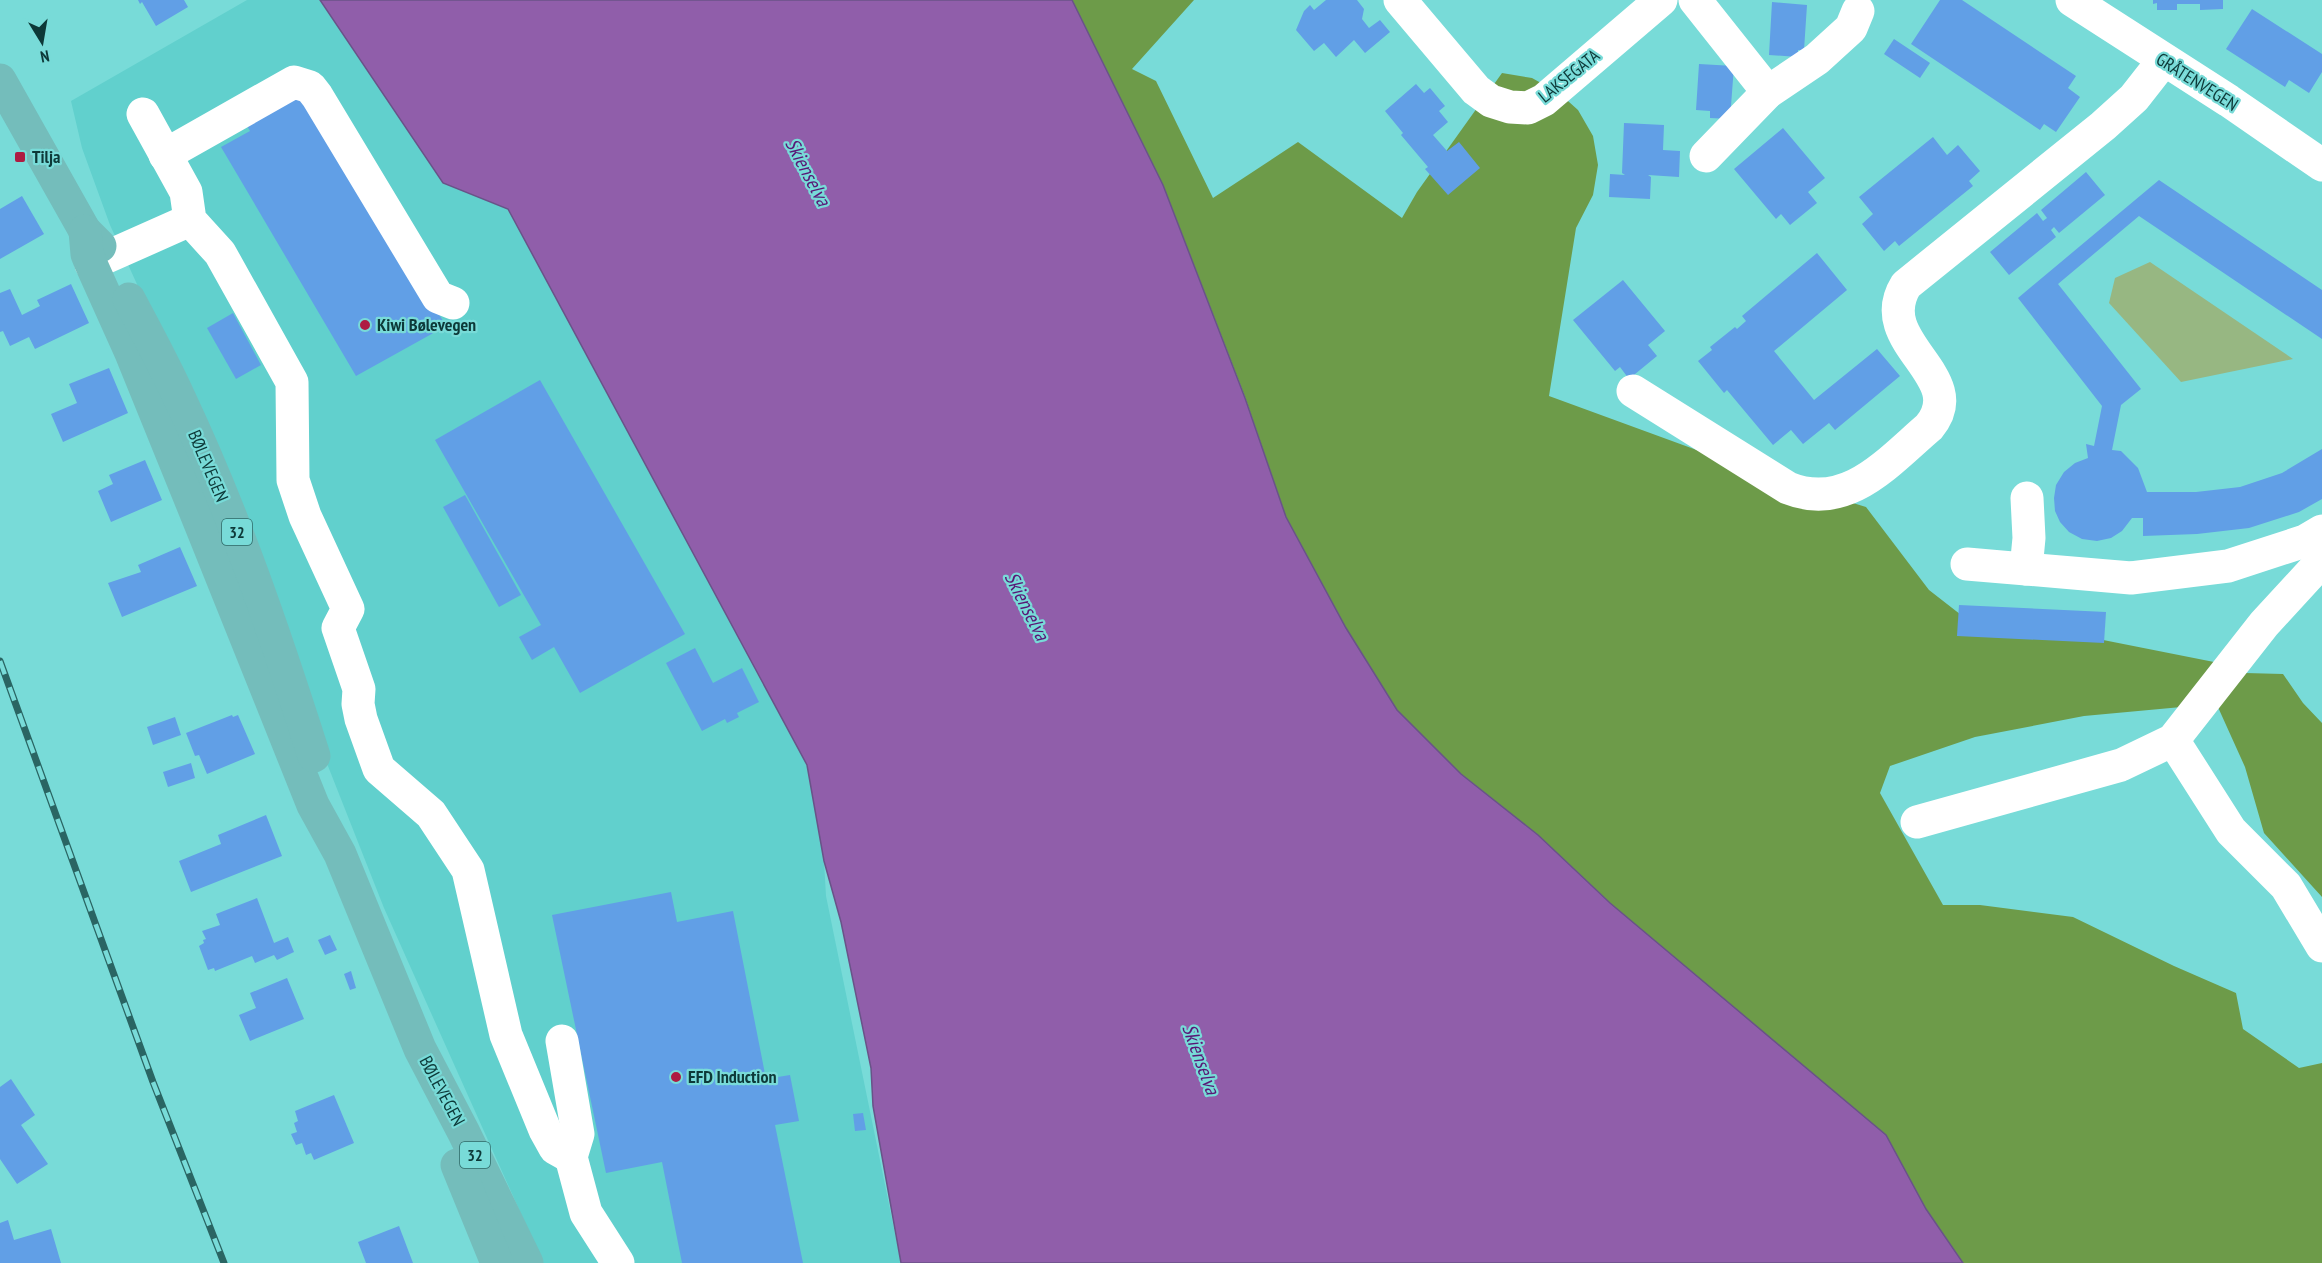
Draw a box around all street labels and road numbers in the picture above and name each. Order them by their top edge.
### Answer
street label: LAKSEGATA [1533,44,1604,107]
street label: GRÅTENVEGEN [2152,47,2243,116]
street label: BØLEVEGEN [183,426,234,505]
road number: 32 [222,519,252,545]
street label: BØLEVEGEN [414,1052,470,1130]
road number: 32 [460,1142,490,1168]

